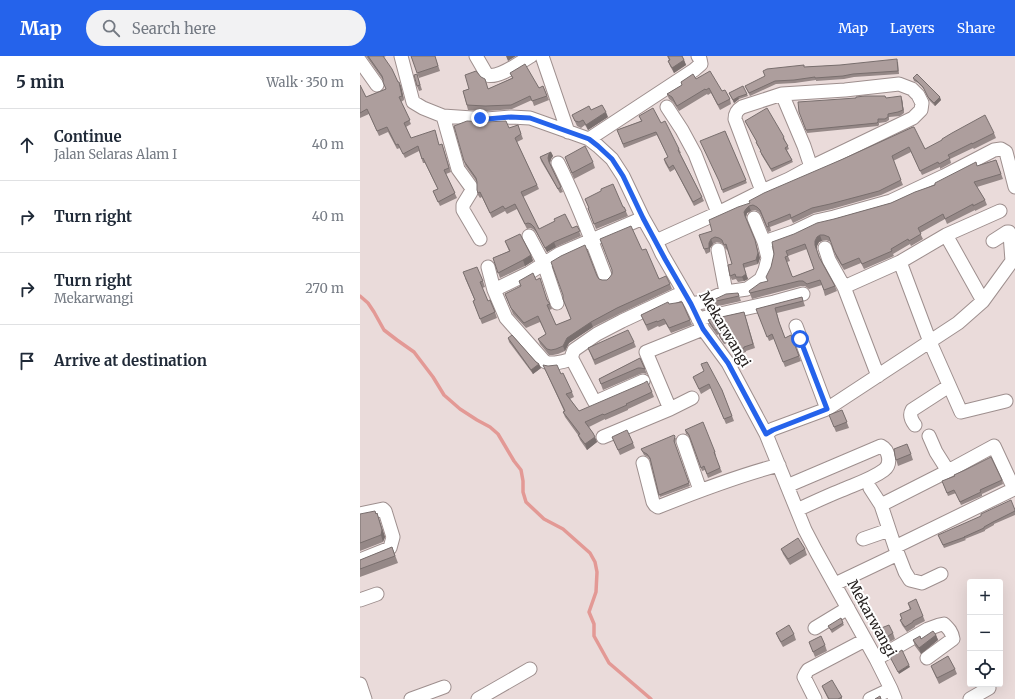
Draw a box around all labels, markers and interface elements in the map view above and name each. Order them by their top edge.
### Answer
search box [86,10,366,46]
text: Map [20,16,62,40]
icon: search [100,17,122,39]
text: Search here [132,19,216,38]
text: Map [838,19,868,37]
text: Layers [890,19,935,37]
text: Share [957,19,995,37]
text: 5 min [16,71,64,93]
text: Walk · 350 m [266,74,344,91]
route end [471,109,489,127]
text: Continue [54,127,122,146]
icon: ahead [16,134,38,156]
text: 40 m [312,136,344,153]
text: Jalan Selaras Alam I [54,146,177,163]
icon: right [16,206,38,228]
text: Turn right [54,207,132,226]
text: 40 m [312,208,344,225]
text: Turn right [54,271,132,290]
icon: right [16,278,38,300]
text: 270 m [305,280,344,297]
street label: Mekarwangi [695,288,755,371]
text: Mekarwangi [54,290,133,307]
route start [791,330,809,348]
icon: arrive [16,350,38,372]
text: Arrive at destination [54,351,207,370]
street label: Mekarwangi [843,576,901,660]
map controls [967,579,1003,687]
button: + [967,579,1003,615]
button: − [967,615,1003,651]
button: locate [967,651,1003,687]

